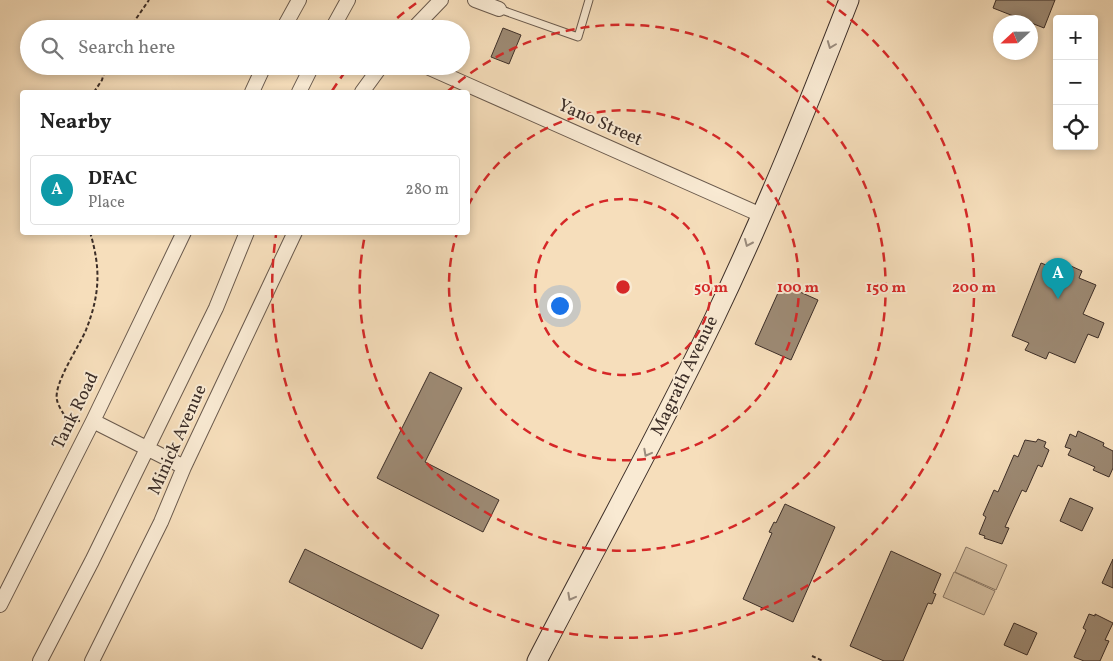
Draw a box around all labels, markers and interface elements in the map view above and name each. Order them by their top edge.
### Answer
north arrow [993,15,1038,60]
map controls [1053,15,1098,150]
button: + [1053,15,1098,60]
search box [20,20,470,75]
icon: search [38,34,66,62]
text: Search here [78,35,175,61]
one-way arrow [827,41,837,49]
button: − [1053,60,1098,105]
street label: Yano Street [554,93,646,153]
button: locate [1053,105,1098,150]
text: Nearby [40,108,111,137]
text: DFAC [88,166,137,192]
text: A [51,179,63,201]
text: 280 m [405,179,449,201]
text: Place [88,192,125,214]
one-way arrow [744,238,754,247]
pin: A [1042,258,1074,299]
centre of rings [614,278,632,296]
text: 50 m [694,278,728,299]
text: 100 m [777,278,820,299]
text: 150 m [866,278,906,299]
text: 200 m [952,278,996,299]
your location [547,293,573,319]
street label: Magrath Avenue [645,312,725,440]
street label: Tank Road [47,368,105,454]
street label: Minick Avenue [143,381,213,499]
one-way arrow [643,448,653,457]
one-way arrow [567,591,577,600]

